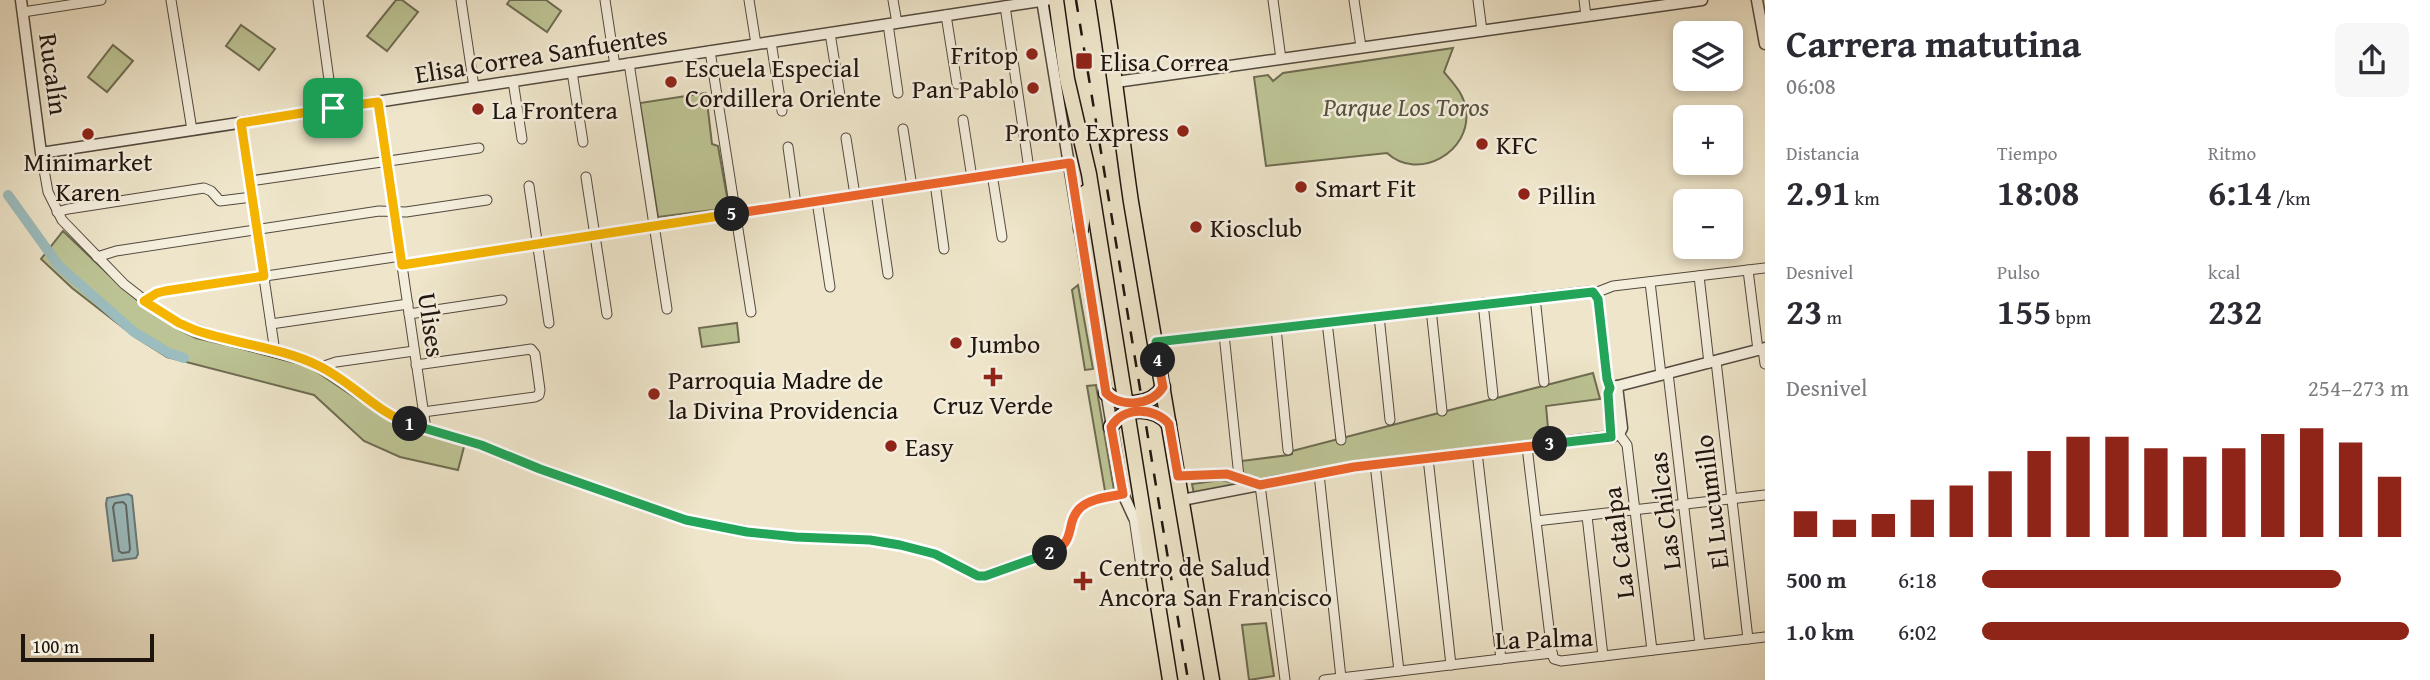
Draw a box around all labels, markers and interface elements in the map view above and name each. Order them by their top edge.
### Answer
street label: Elisa Correa Sanfuentes [412,15,670,93]
text: Carrera matutina [1786,15,2081,71]
map controls [1673,21,1743,259]
button: layers [1673,21,1743,91]
button: share [2335,23,2409,97]
street label: Rucalín [29,31,79,118]
place label: Fritop [951,35,1018,74]
place label: Elisa Correa [1100,42,1230,81]
marker: Fritop [1024,46,1040,62]
place label: Escuela Especial Cordillera Oriente [685,48,881,117]
marker: Elisa Correa [1074,51,1094,71]
place label: Pan Pablo [912,69,1019,108]
text: 06:08 [1786,69,1836,102]
marker: Escuela Especial Cordillera Oriente [663,74,679,90]
pin [303,78,363,138]
marker: Pan Pablo [1025,80,1041,96]
park label: Parque Los Toros [1322,87,1490,126]
icon: arrive [314,89,352,127]
place label: La Frontera [492,90,618,129]
marker: La Frontera [470,101,486,117]
button: + [1673,105,1743,175]
place label: Pronto Express [1005,112,1169,151]
marker: Pronto Express [1175,123,1191,139]
place label: KFC [1496,125,1538,164]
marker: Minimarket Karen [80,126,96,142]
marker: KFC [1474,136,1490,152]
text: Distancia [1786,139,1860,167]
text: Tiempo [1997,139,2057,167]
text: Ritmo [2208,139,2256,167]
place label: Minimarket Karen [24,142,152,211]
text: 2.91 [1786,167,1850,218]
text: 18:08 [1997,167,2079,218]
text: 6:14 [2208,167,2272,218]
place label: Smart Fit [1315,168,1416,207]
place label: Pillin [1538,175,1596,214]
marker: Smart Fit [1293,179,1309,195]
text: km [1850,184,1880,212]
text: /km [2272,184,2311,212]
marker: Pillin [1516,186,1532,202]
button: − [1673,189,1743,259]
pin: 5 [714,196,750,232]
text: 5 [727,199,736,227]
place label: Kiosclub [1210,208,1302,247]
marker: Kiosclub [1188,219,1204,235]
text: Desnivel [1786,258,1853,286]
text: Pulso [1997,258,2040,286]
text: kcal [2208,258,2240,286]
text: 23 [1786,286,1822,337]
text: 155 [1997,286,2051,337]
text: 232 [2208,286,2262,337]
street label: Ulises [408,290,456,360]
text: m [1822,303,1842,331]
text: bpm [2051,303,2091,331]
place label: Jumbo [967,324,1040,363]
marker: Jumbo [948,335,964,351]
pin: 4 [1140,342,1176,378]
text: 4 [1153,345,1162,373]
place label: Parroquia Madre de la Divina Providencia [668,360,899,429]
marker: Cruz Verde [985,369,1001,385]
text: Desnivel [1786,371,1867,404]
text: 254–273 m [2308,371,2409,404]
place label: Cruz Verde [933,385,1053,424]
marker: Parroquia Madre de la Divina Providencia [646,386,662,402]
pin: 1 [392,406,428,442]
text: 1 [405,409,414,437]
pin: 3 [1532,426,1568,462]
place label: Easy [905,427,954,466]
text: 3 [1545,429,1554,457]
street label: El Lucumillo [1683,433,1739,571]
marker: Easy [883,438,899,454]
street label: Las Chilcas [1637,450,1691,572]
street label: La Catalpa [1592,484,1644,601]
pin: 2 [1032,536,1068,570]
text: 2 [1045,538,1054,566]
place label: Centro de Salud Ancora San Francisco [1099,547,1332,616]
text: 500 m [1786,563,1847,596]
text: 6:18 [1898,563,1937,596]
marker: Centro de Salud Ancora San Francisco [1073,571,1093,591]
text: 1.0 km [1786,615,1854,648]
text: 6:02 [1898,615,1937,648]
street label: La Palma [1494,617,1594,659]
scale bar [21,631,154,663]
text: 100 m [32,632,79,660]

